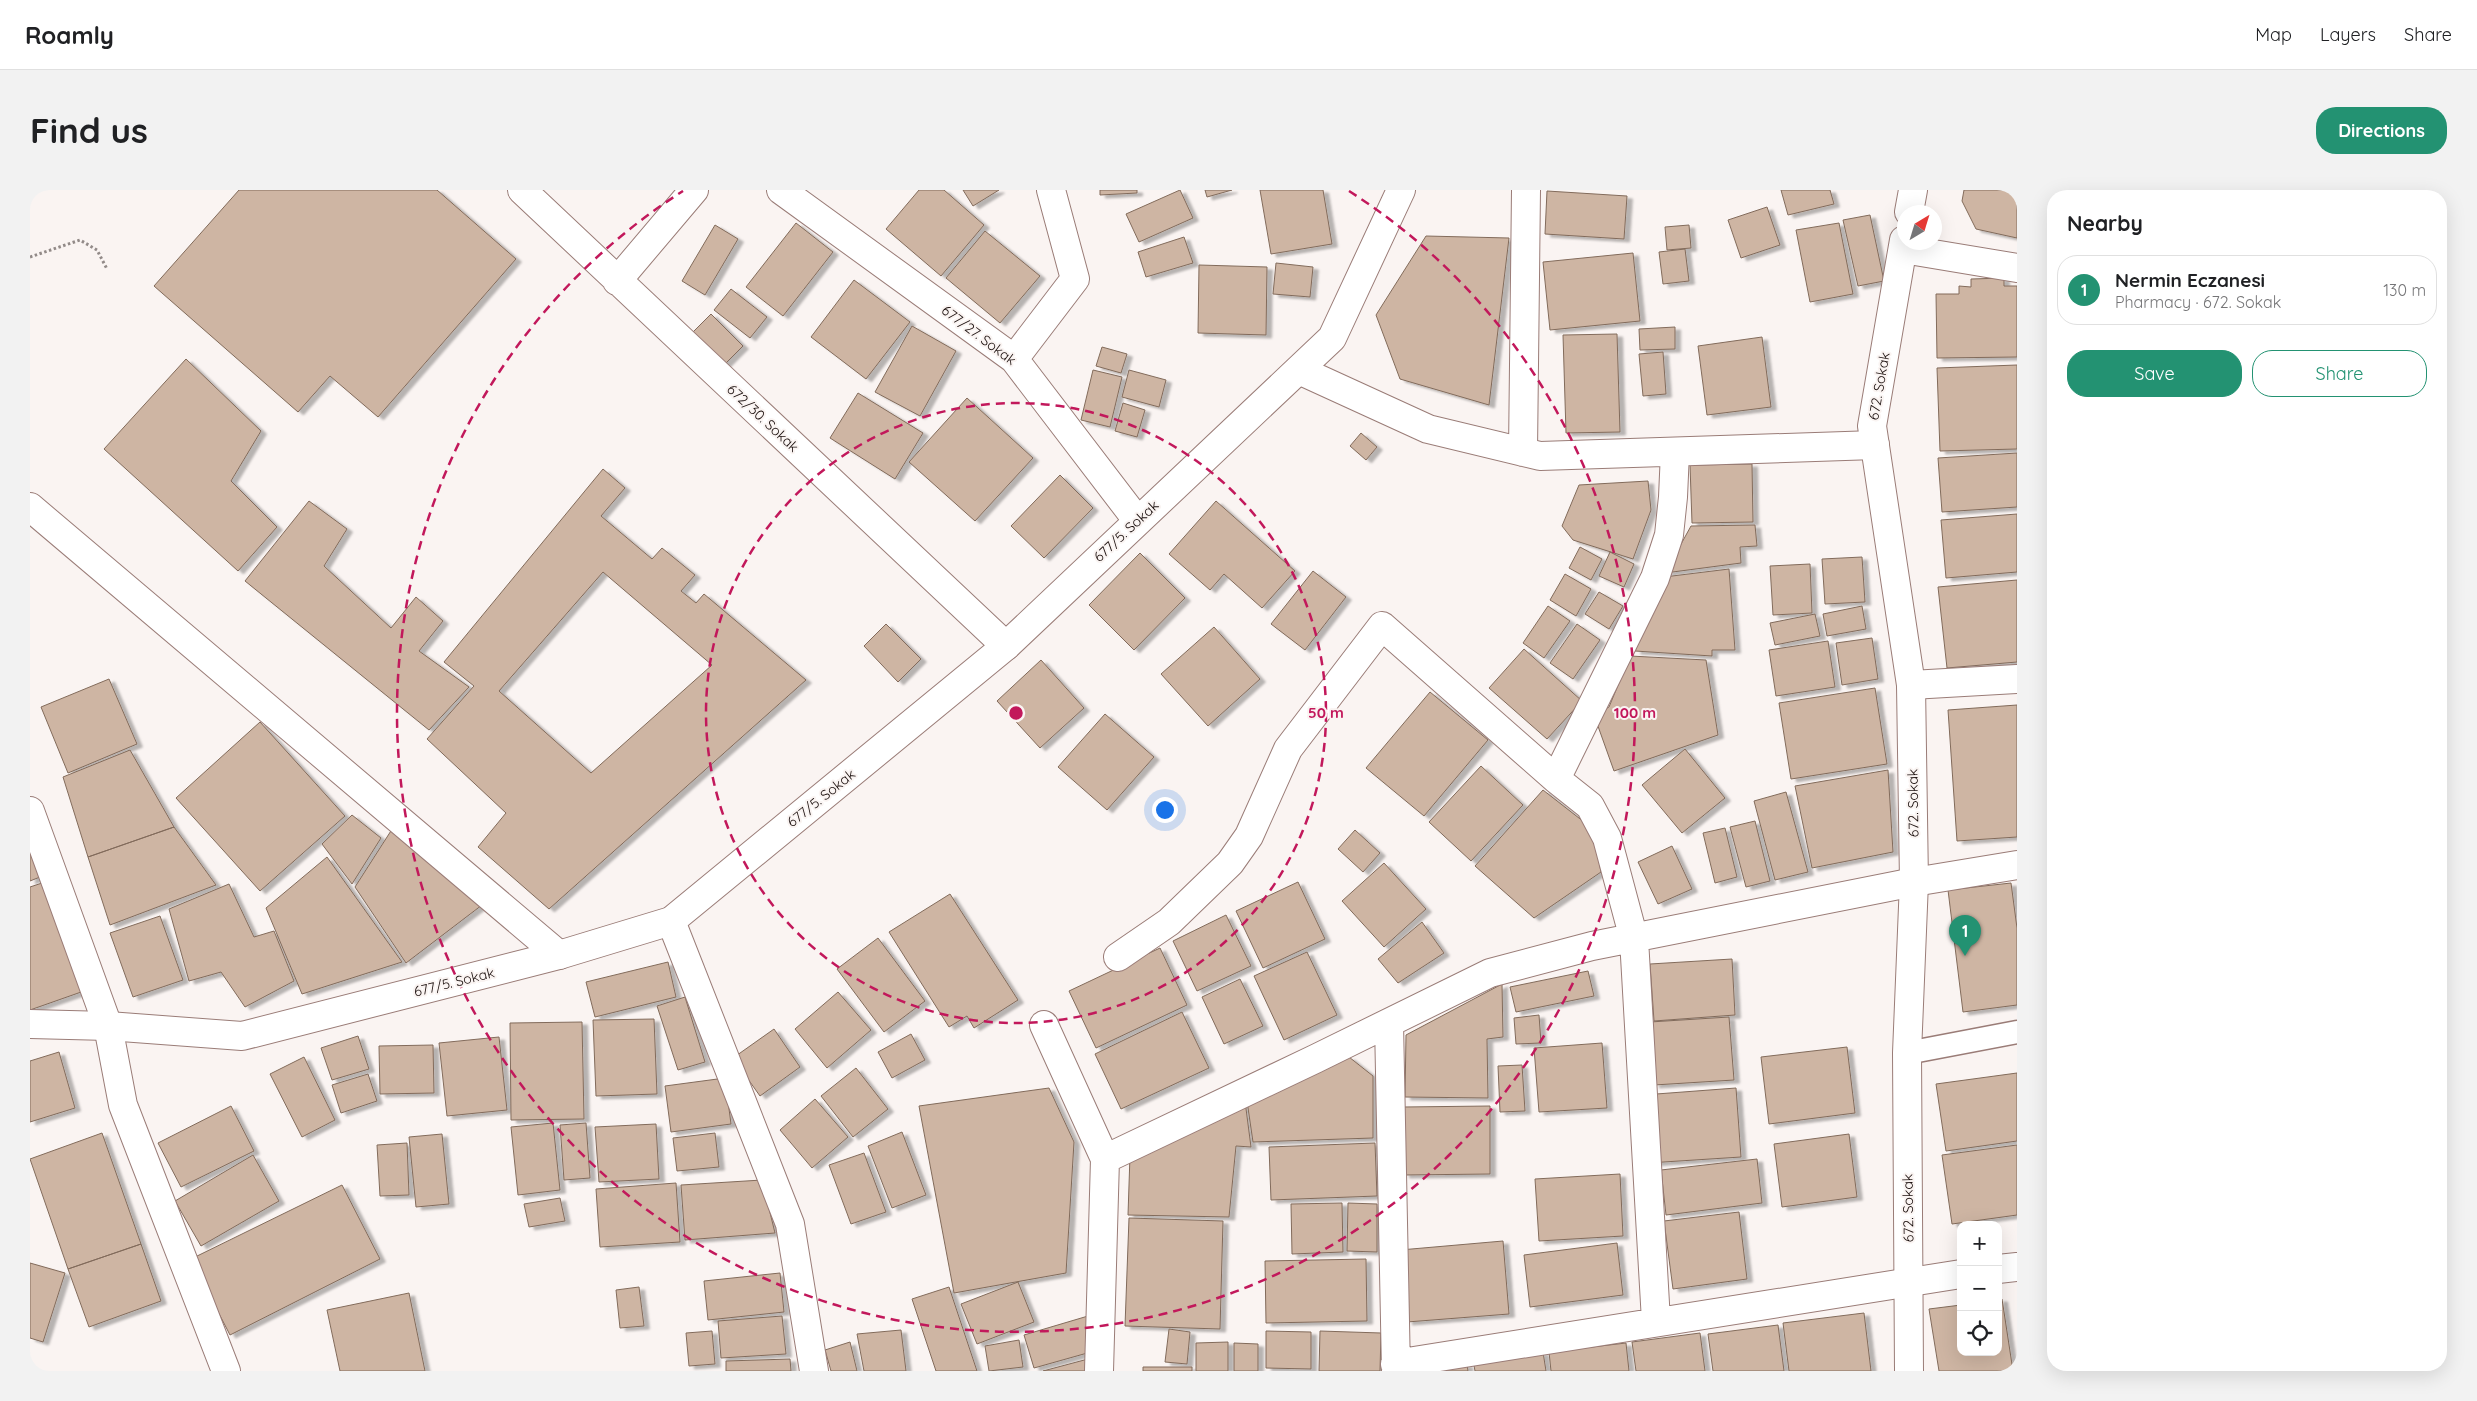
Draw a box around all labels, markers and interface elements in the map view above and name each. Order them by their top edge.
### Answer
text: Roamly [25,20,114,50]
text: Map [2255,23,2292,46]
text: Layers [2320,23,2376,46]
text: Share [2404,23,2452,46]
button: Directions [2316,107,2447,154]
text: Find us [30,108,148,152]
north arrow [1897,205,1942,250]
text: Nearby [2067,210,2143,236]
text: Nermin Eczanesi [2115,268,2265,292]
text: 1 [2081,280,2087,300]
text: 130 m [2383,280,2426,300]
text: Pharmacy · 672. Sokak [2115,292,2281,312]
street label: 677/27. Sokak [938,301,1020,369]
button: Save [2067,350,2242,397]
button: Share [2252,350,2427,397]
street label: 672. Sokak [1864,351,1894,421]
street label: 672/30. Sokak [723,380,803,456]
street label: 677/5. Sokak [1090,496,1162,566]
text: 50 m [1308,703,1344,722]
text: 100 m [1614,703,1656,722]
centre of rings [1007,704,1025,722]
street label: 677/5. Sokak [783,765,859,831]
street label: 672. Sokak [1903,769,1923,837]
your location [1152,797,1178,823]
pin: 1 [1949,915,1981,956]
street label: 677/5. Sokak [412,963,496,1001]
street label: 672. Sokak [1898,1174,1918,1242]
map controls [1957,1221,2002,1356]
button: + [1957,1221,2002,1266]
button: − [1957,1266,2002,1311]
button: locate [1957,1311,2002,1356]

